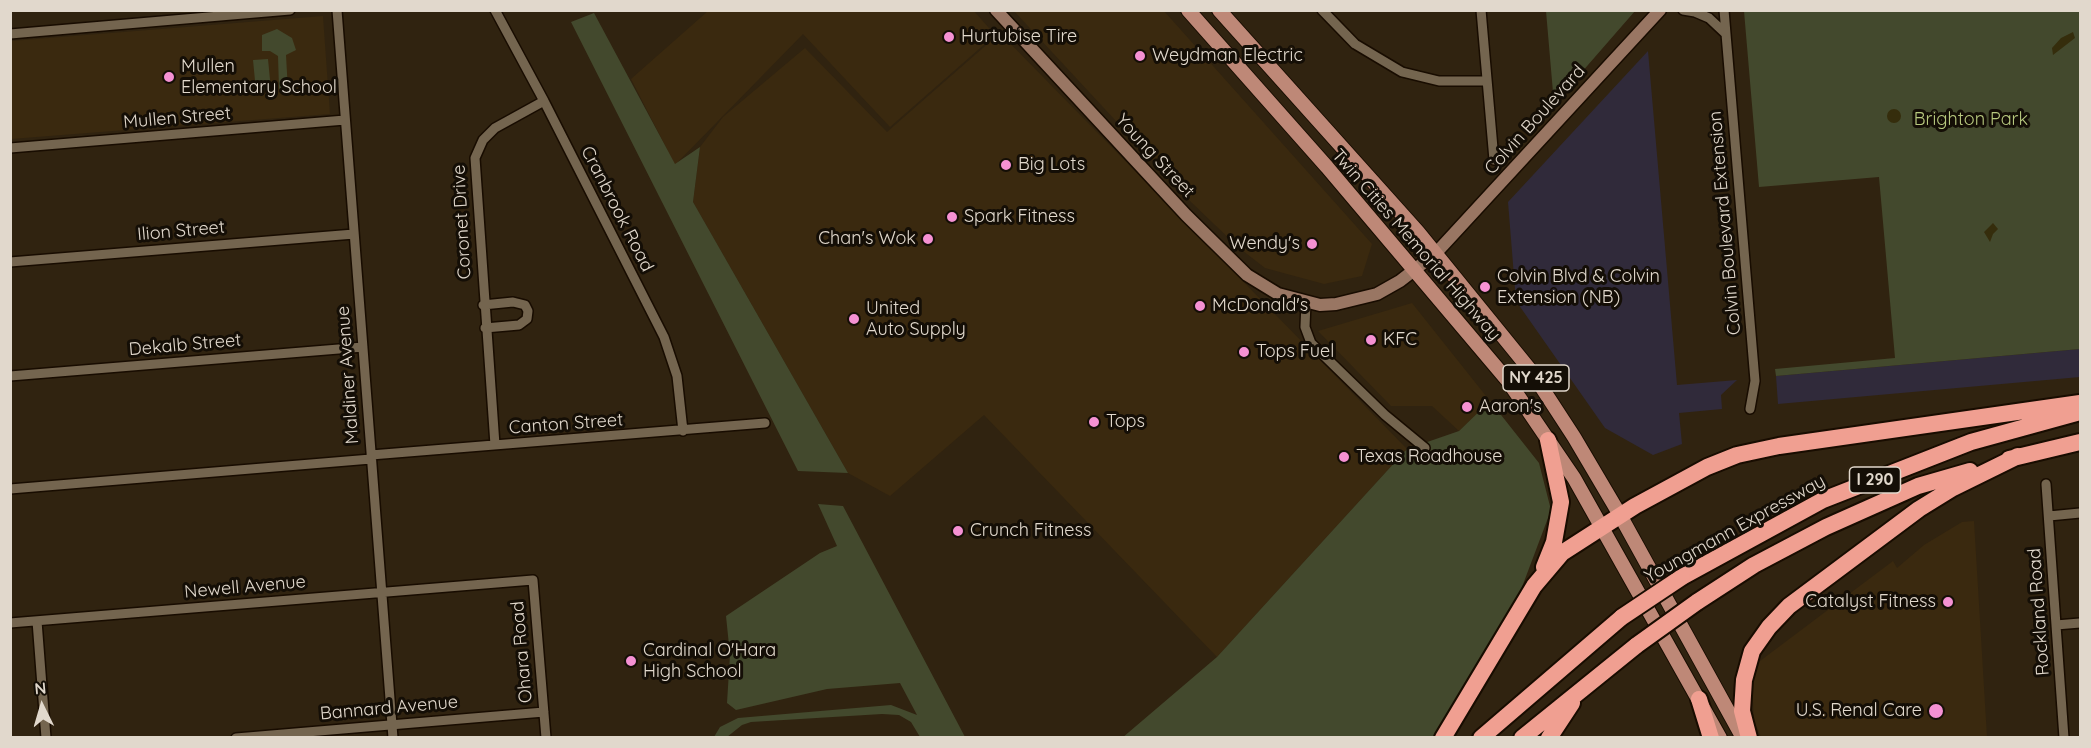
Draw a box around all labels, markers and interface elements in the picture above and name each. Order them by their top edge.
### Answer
place label: Hurtubise Tire [961,26,1077,48]
marker: Hurtubise Tire [942,30,956,44]
place label: Weydman Electric [1152,45,1303,67]
marker: Weydman Electric [1133,49,1147,63]
place label: Mullen Elementary School [181,56,337,98]
street label: Colvin Boulevard [1480,61,1590,179]
marker: Mullen Elementary School [162,70,176,84]
street label: Mullen Street [122,103,232,133]
park label: Brighton Park [1914,109,2028,131]
street label: Young Street [1111,110,1199,202]
street label: Colvin Boulevard Extension [1704,110,1746,336]
street label: Cranbrook Road [576,143,658,275]
street label: Twin Cities Memorial Highway [1327,145,1505,345]
place label: Big Lots [1018,154,1085,176]
marker: Big Lots [999,158,1013,172]
street label: Coronet Drive [448,164,476,280]
place label: Spark Fitness [964,206,1075,228]
marker: Spark Fitness [945,210,959,224]
street label: Ilion Street [136,216,226,246]
place label: Chan's Wok [818,228,916,250]
marker: Chan's Wok [921,232,935,246]
place label: Wendy's [1229,233,1300,255]
marker: Wendy's [1305,237,1319,251]
place label: Colvin Blvd & Colvin Extension (NB) [1497,266,1660,308]
marker: Colvin Blvd & Colvin Extension (NB) [1478,280,1492,294]
place label: McDonald's [1212,295,1308,317]
place label: United Auto Supply [866,298,966,340]
marker: McDonald's [1193,299,1207,313]
street label: Maldiner Avenue [332,305,364,445]
marker: United Auto Supply [847,312,861,326]
street label: Dekalb Street [128,329,242,361]
place label: KFC [1383,329,1417,351]
marker: KFC [1364,333,1378,347]
place label: Tops Fuel [1256,341,1334,363]
marker: Tops Fuel [1237,345,1251,359]
road number: NY 425 [1503,365,1569,391]
place label: Aaron's [1479,396,1542,418]
marker: Aaron's [1460,400,1474,414]
street label: Canton Street [508,409,624,439]
place label: Tops [1106,411,1145,433]
marker: Tops [1087,415,1101,429]
place label: Texas Roadhouse [1356,446,1502,468]
marker: Texas Roadhouse [1337,450,1351,464]
road number: I 290 [1850,467,1900,493]
street label: Youngmann Expressway [1641,470,1829,588]
place label: Crunch Fitness [970,520,1091,542]
marker: Crunch Fitness [951,524,965,538]
street label: Rockland Road [2024,548,2054,676]
street label: Newell Avenue [183,571,307,603]
place label: Catalyst Fitness [1805,591,1936,613]
marker: Catalyst Fitness [1941,595,1955,609]
street label: Ohara Road [507,600,537,704]
place label: Cardinal O'Hara High School [643,640,776,682]
marker: Cardinal O'Hara High School [624,654,638,668]
north arrow [12,676,72,736]
text: N [34,678,47,699]
street label: Bannard Avenue [319,691,459,725]
place label: U.S. Renal Care [1796,700,1922,722]
marker: U.S. Renal Care [1927,702,1945,720]

